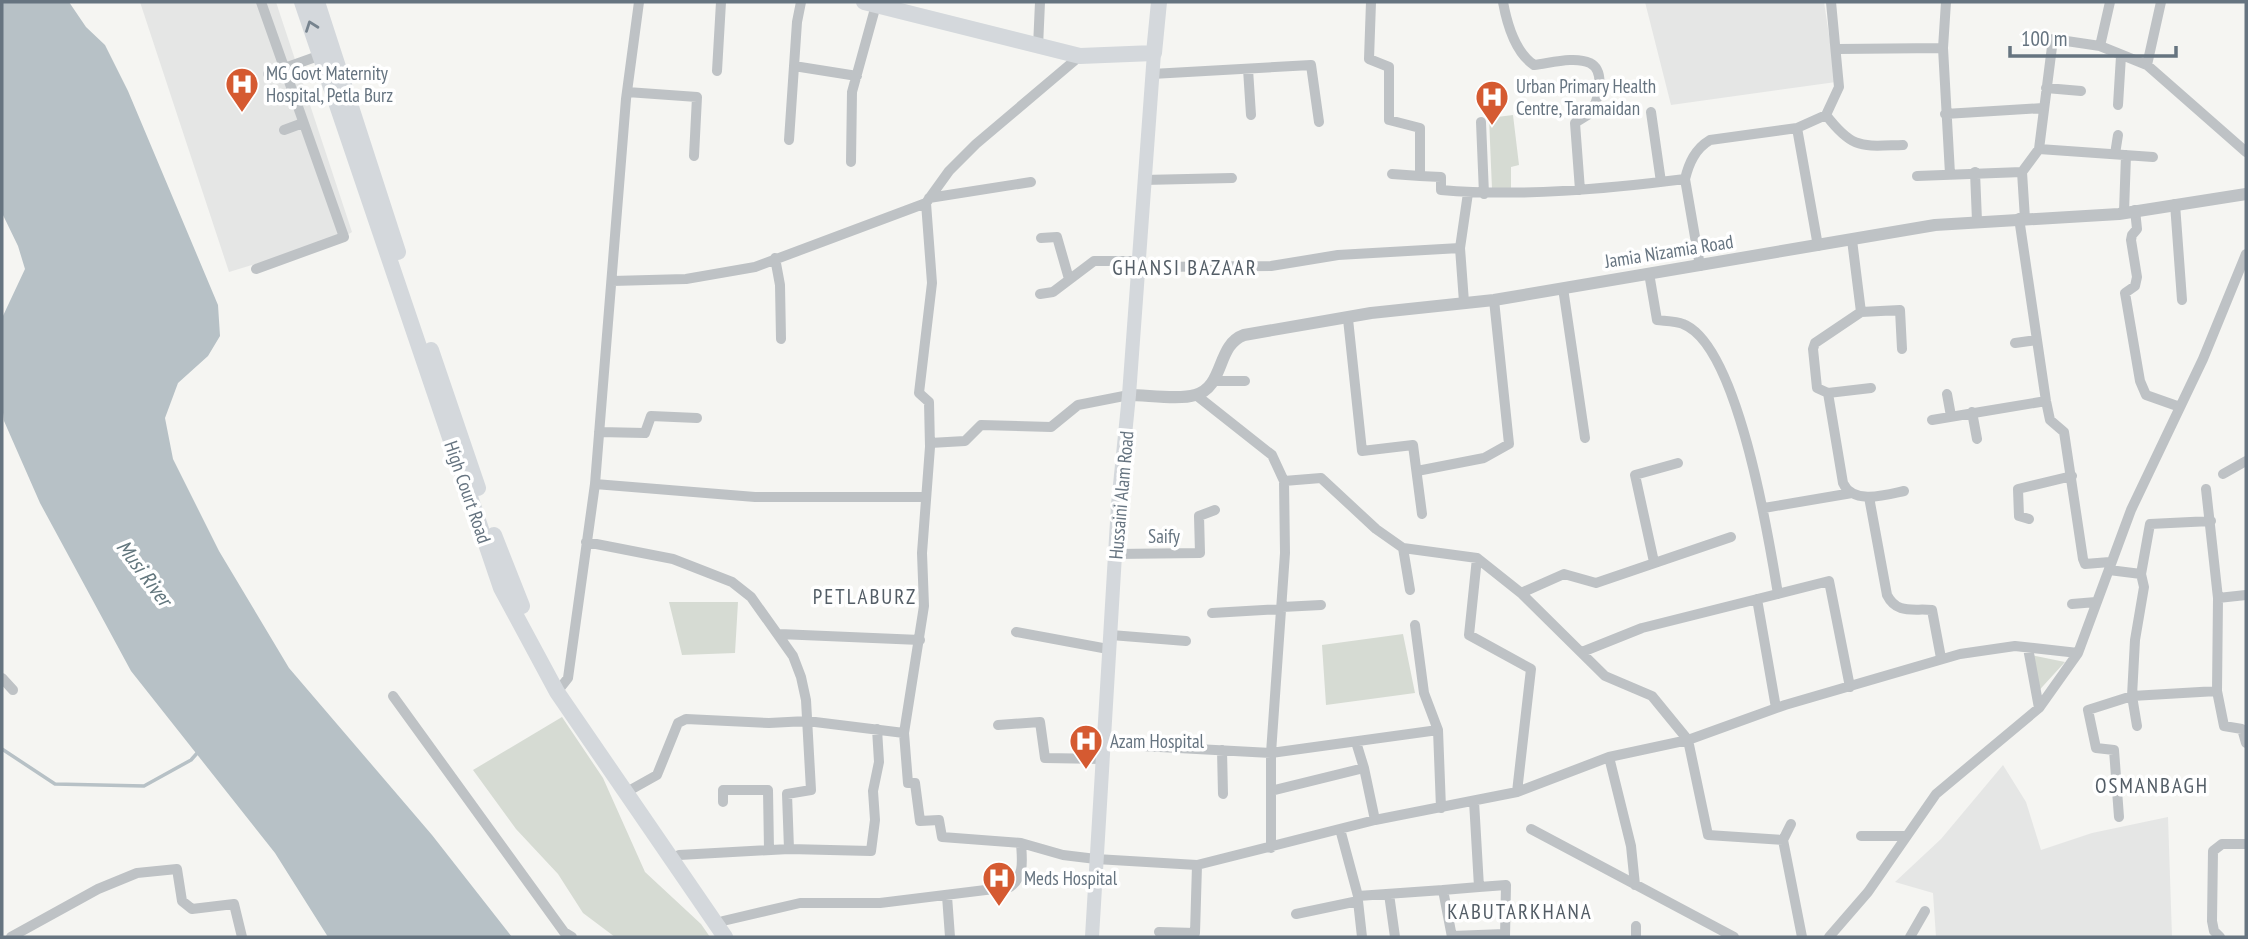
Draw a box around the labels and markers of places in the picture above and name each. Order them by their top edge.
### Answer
place label: MG Govt Maternity Hospital, Petla Burz [266,61,393,107]
hospital icon: MG Govt Maternity Hospital, Petla Burz [223,65,261,114]
place label: Urban Primary Health Centre, Taramaidan [1516,74,1656,120]
hospital icon: Urban Primary Health Centre, Taramaidan [1473,78,1511,127]
hospital icon: Azam Hospital [1067,722,1105,771]
place label: Azam Hospital [1110,729,1205,753]
hospital icon: Meds Hospital [980,859,1018,908]
place label: Meds Hospital [1024,866,1118,890]

